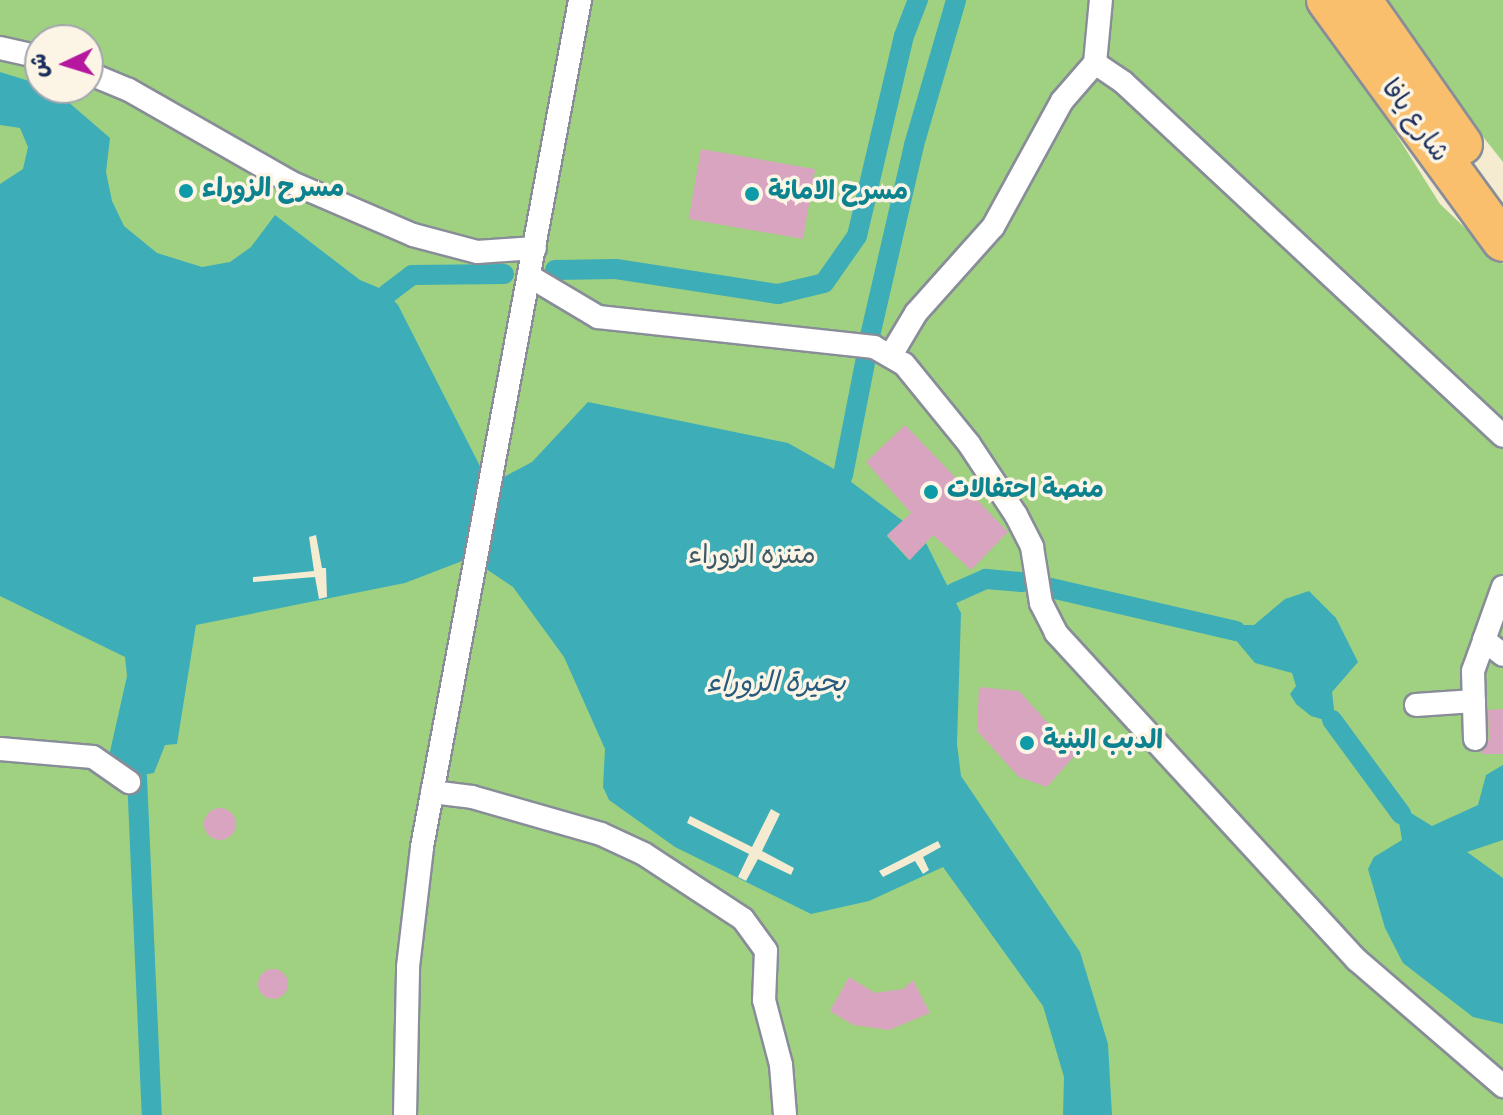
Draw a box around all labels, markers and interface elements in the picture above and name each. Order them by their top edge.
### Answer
north arrow [24,24,104,104]
text: ش [25,52,58,79]
street label: شارع يافا [1373,74,1453,170]
place label: مسرح الزوراء [202,175,344,207]
place label: مسرح الامانة [768,178,908,210]
marker: مسرح الزوراء [177,182,195,200]
marker: مسرح الامانة [743,185,761,203]
place label: منصة احتفالات [947,476,1104,508]
marker: منصة احتفالات [922,483,940,501]
park label: متنزه الزوراء [688,542,816,574]
water label: بحيرة الزوراء [707,669,845,703]
place label: الدبب البنية [1043,727,1163,759]
marker: الدبب البنية [1018,734,1036,752]

